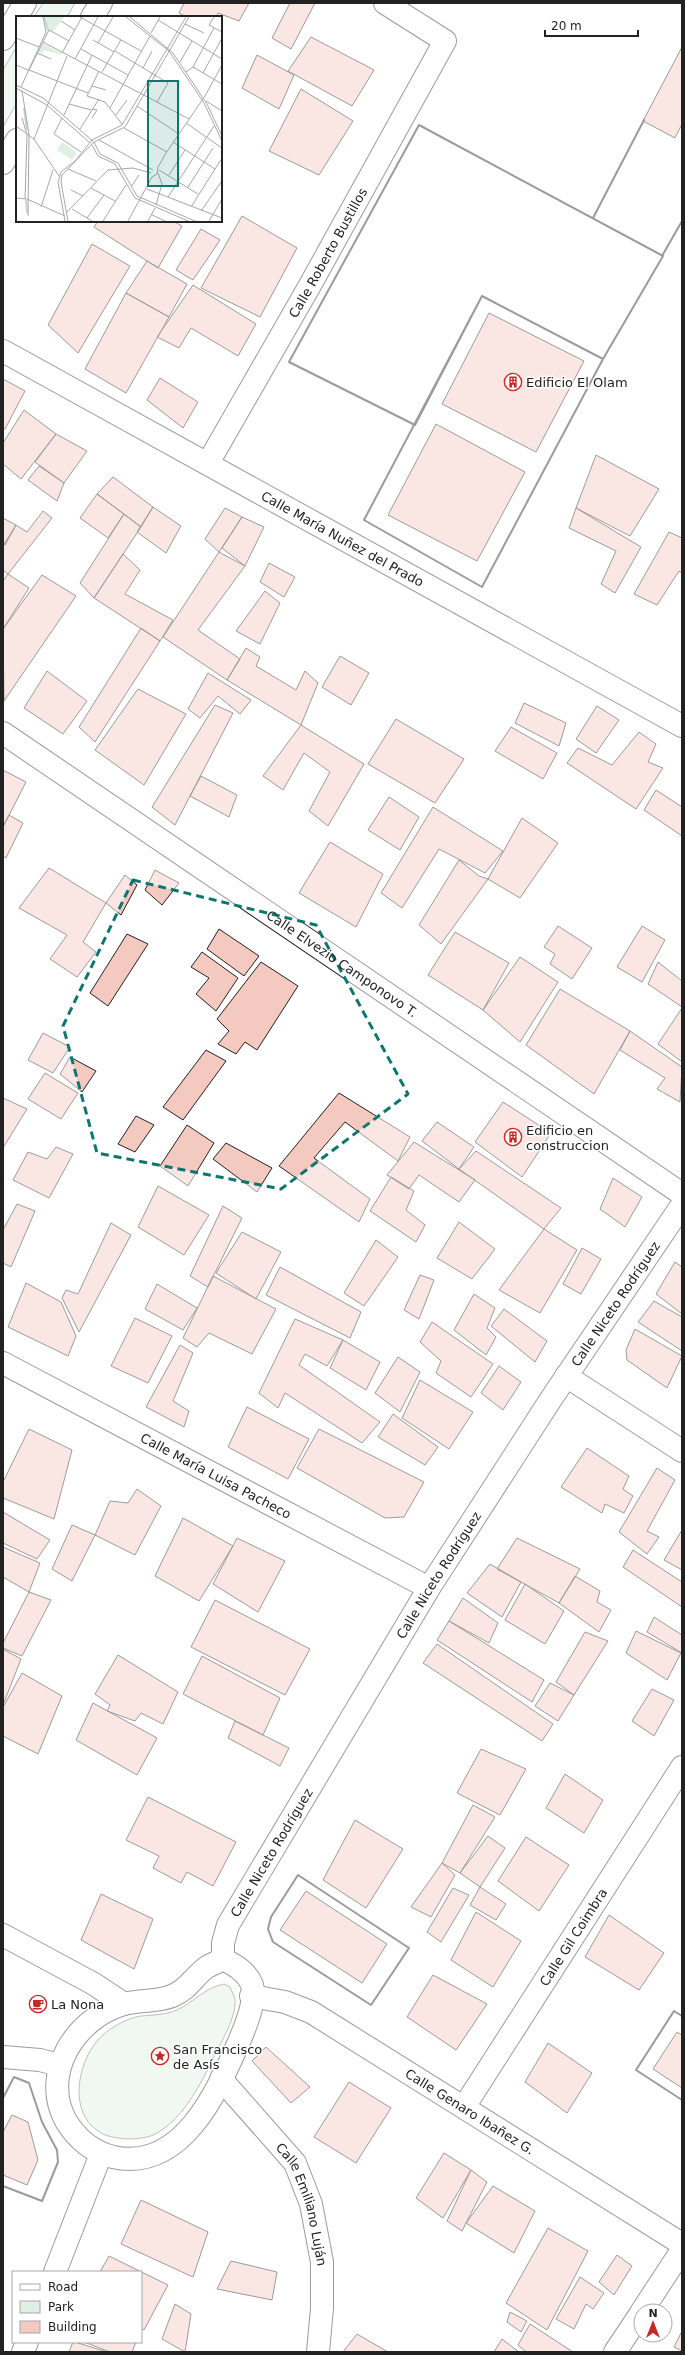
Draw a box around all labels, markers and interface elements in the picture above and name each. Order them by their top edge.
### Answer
scale bar [545,12,638,38]
inset map [16,16,222,222]
text: 20 m [551,19,582,33]
street label: Calle Roberto Bustillos [286,185,370,320]
building icon: Edificio El Olam [503,372,523,392]
place label: Edificio El Olam [526,375,628,390]
street label: Calle María Nuñez del Prado [259,488,426,589]
street label: Calle Elvezio Camponovo T. [264,907,420,1020]
place label: Edificio en construccion [526,1123,609,1153]
building icon: Edificio en construccion [503,1127,523,1147]
street label: Calle Niceto Rodríguez [568,1238,663,1369]
street label: Calle María Luisa Pacheco [138,1430,294,1521]
street label: Calle Niceto Rodríguez [393,1509,484,1641]
street label: Calle Niceto Rodríguez [227,1785,315,1920]
street label: Calle Gil Coimbra [536,1885,610,1988]
cafe icon: La Nona [28,1994,48,2014]
place label: La Nona [51,1997,104,2012]
place label: San Francisco de Asís [173,2042,262,2072]
place icon: San Francisco de Asís [150,2046,170,2066]
street label: Calle Genaro Ibañez G. [403,2066,537,2157]
street label: Calle Emiliano Luján [273,2139,330,2267]
legend [12,2271,142,2343]
text: Road [48,2280,78,2294]
text: Park [48,2300,74,2314]
north arrow [633,2303,673,2343]
text: N [648,2307,658,2320]
text: Building [48,2320,97,2334]

